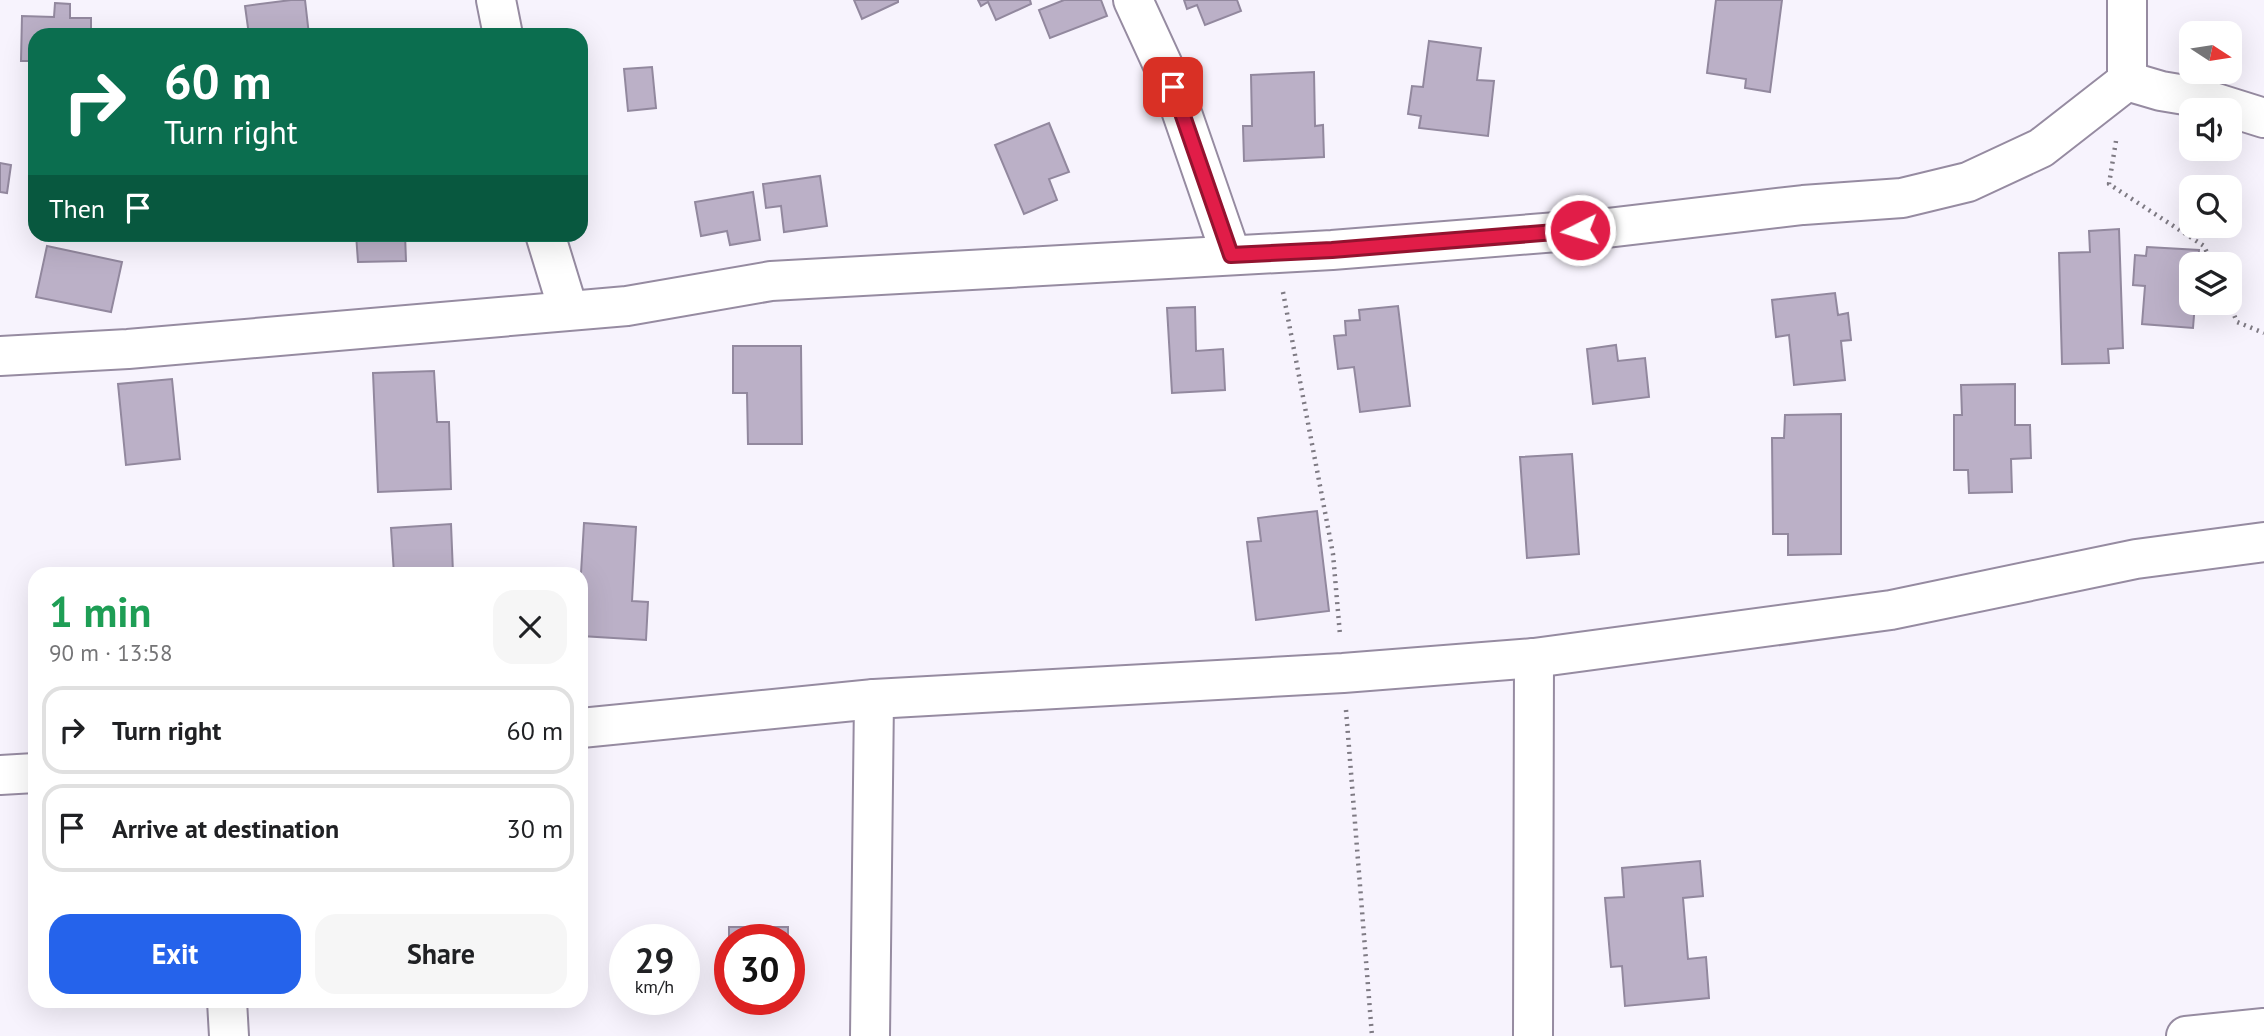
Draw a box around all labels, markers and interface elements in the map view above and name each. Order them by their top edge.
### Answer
north arrow [2179,21,2242,84]
map controls [2179,21,2242,315]
text: 60 m [164,49,271,113]
icon: right [49,56,140,147]
pin [1143,57,1203,117]
icon: arrive [1154,68,1192,106]
button: sound [2179,98,2242,161]
text: Turn right [164,111,298,153]
button: search [2179,175,2242,238]
icon: arrive [119,189,157,227]
text: Then [49,192,105,225]
position arrow [1543,193,1617,267]
button: layers [2179,252,2242,315]
text: 1 min [49,584,151,639]
button: close [493,590,567,664]
text: 90 m · 13:58 [49,638,173,667]
icon: right [53,711,91,749]
text: Turn right [112,714,221,747]
text: 60 m [507,714,563,747]
icon: arrive [53,809,91,847]
text: Arrive at destination [112,812,339,845]
text: 30 m [507,812,563,845]
button: Exit [49,914,301,994]
button: Share [315,914,567,994]
speed limit sign: 30 [714,924,805,1015]
text: 29 [635,937,674,983]
text: km/h [635,975,674,998]

